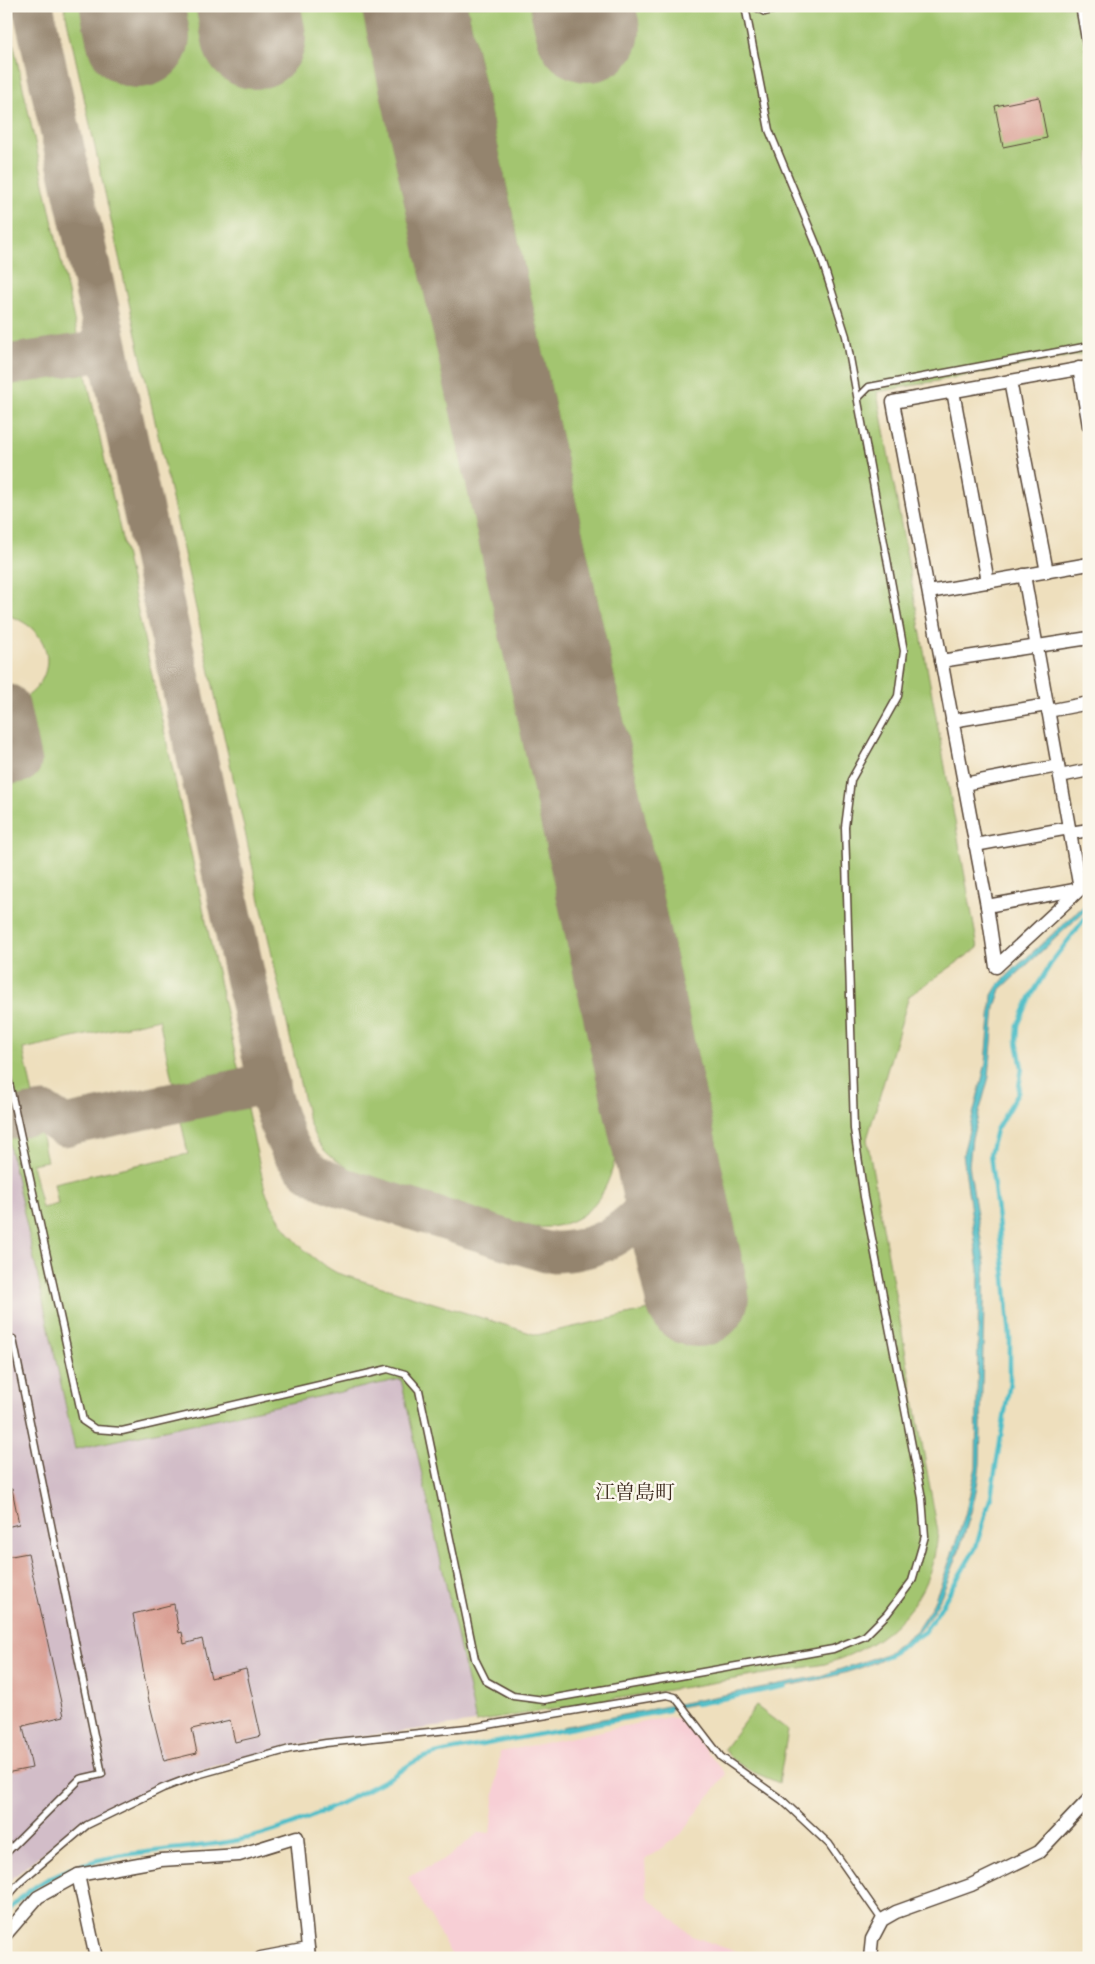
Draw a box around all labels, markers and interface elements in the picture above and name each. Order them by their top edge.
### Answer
district label: 江曽島町 [595,1479,675,1505]

